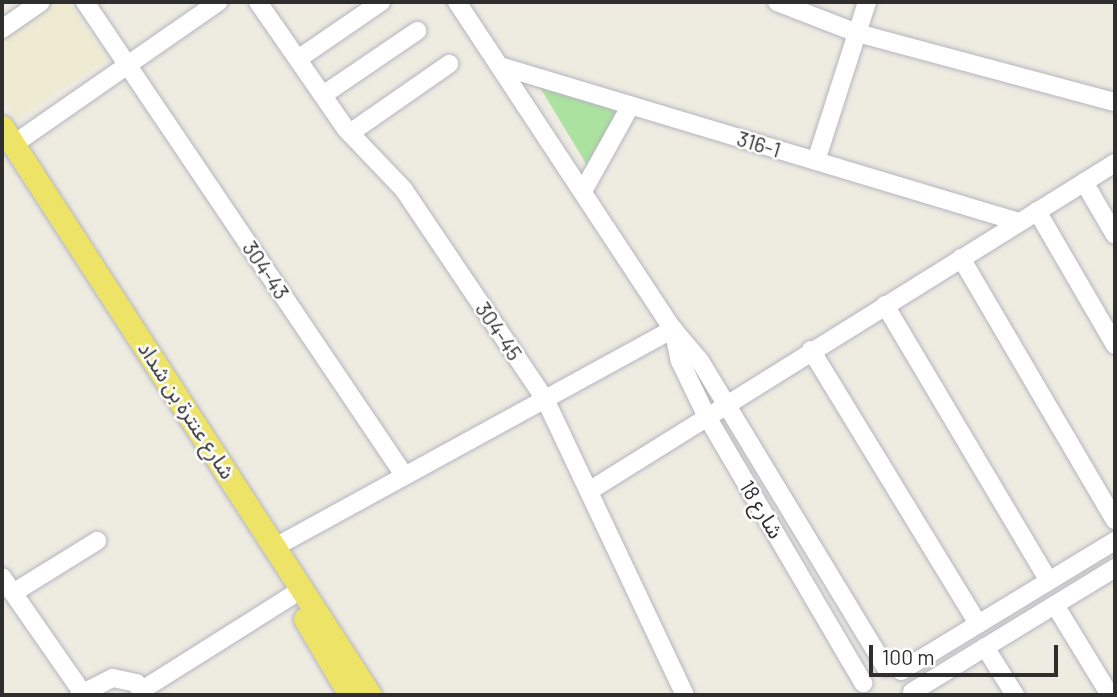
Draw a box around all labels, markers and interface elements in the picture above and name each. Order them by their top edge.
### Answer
street label: 316-1 [734,125,784,163]
street label: 304-43 [237,236,295,304]
street label: 304-45 [470,297,528,365]
street label: شارع عنترة بن شداد [133,337,241,483]
street label: شارع 18 [735,475,789,543]
scale bar [872,630,1061,674]
text: 100 m [882,644,935,669]

